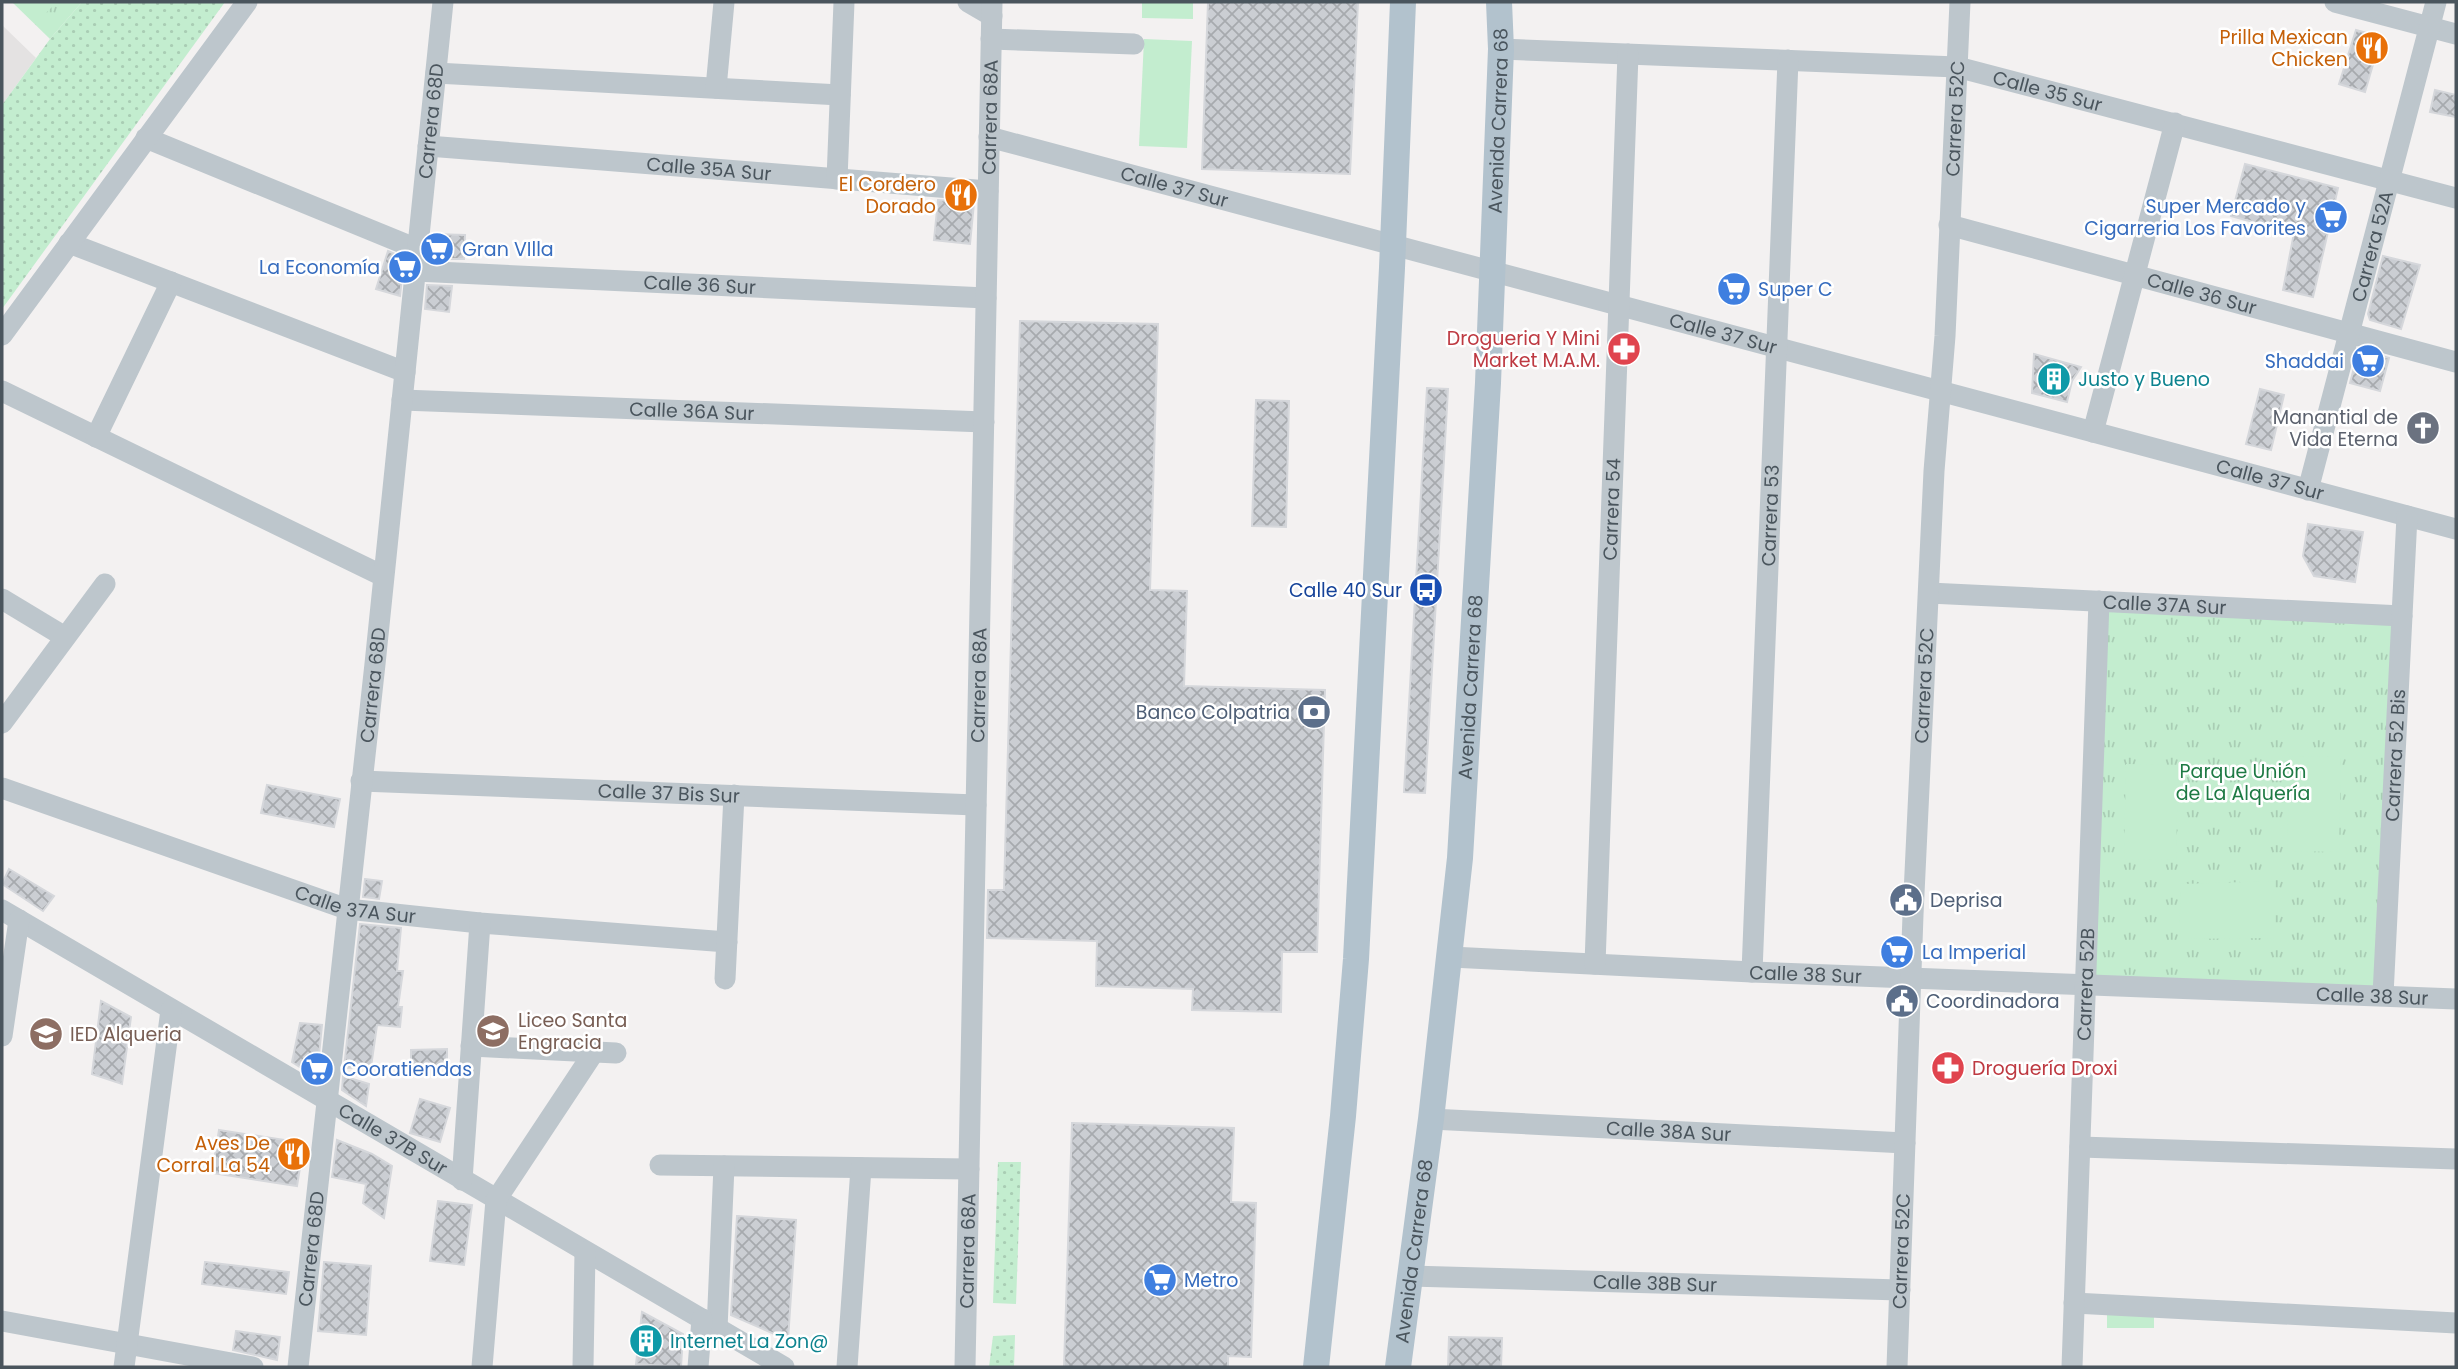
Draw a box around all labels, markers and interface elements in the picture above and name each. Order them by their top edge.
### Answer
place label: Prilla Mexican Chicken [2220,24,2348,73]
street label: Avenida Carrera 68 [1481,28,1515,214]
restaurant icon: Prilla Mexican Chicken [2353,29,2391,67]
street label: Carrera 68A [975,59,1004,175]
street label: Carrera 52C [1939,60,1971,177]
street label: Carrera 68D [411,62,450,180]
street label: Calle 35 Sur [1990,63,2105,118]
street label: Calle 35A Sur [646,150,773,187]
street label: Calle 37 Sur [1117,159,1232,214]
place label: El Cordero Dorado [839,171,936,220]
restaurant icon: El Cordero Dorado [942,176,980,214]
street label: Carrera 52A [2344,187,2400,305]
place label: Super Mercado y Cigarreria Los Favorites [2084,193,2306,242]
supermarket icon: Super Mercado y Cigarreria Los Favorites [2312,198,2350,236]
supermarket icon: Gran VIlla [418,230,456,268]
place label: Gran VIlla [462,236,554,263]
supermarket icon: La Economía [386,248,424,286]
place label: La Economía [259,254,380,281]
street label: Calle 36 Sur [2144,266,2260,321]
street label: Calle 36 Sur [643,268,757,301]
supermarket icon: Super C [1715,270,1753,308]
place label: Super C [1758,276,1833,303]
street label: Calle 37 Sur [1666,306,1780,361]
place label: Drogueria Y Mini Market M.A.M. [1447,325,1600,374]
pharmacy icon: Drogueria Y Mini Market M.A.M. [1605,330,1643,368]
supermarket icon: Shaddai [2349,342,2387,380]
place label: Shaddai [2265,348,2344,375]
building icon: Justo y Bueno [2035,360,2073,398]
place label: Justo y Bueno [2078,366,2210,393]
street label: Calle 36A Sur [629,395,755,427]
place label: Manantial de Vida Eterna [2273,404,2398,453]
church icon: Manantial de Vida Eterna [2404,409,2442,447]
street label: Calle 37 Sur [2213,452,2327,507]
street label: Carrera 54 [1596,458,1627,561]
street label: Carrera 53 [1755,464,1786,567]
bus stop icon: Calle 40 Sur [1407,571,1445,609]
place label: Calle 40 Sur [1289,577,1402,604]
street label: Calle 37A Sur [2102,588,2227,621]
street label: Avenida Carrera 68 [1451,594,1489,780]
street label: Carrera 68D [353,626,392,744]
street label: Carrera 68A [964,627,993,743]
street label: Carrera 52C [1908,627,1940,744]
street label: Carrera 52 Bis [2378,688,2412,822]
bank icon: Banco Colpatria [1295,693,1333,731]
place label: Banco Colpatria [1136,699,1290,726]
park label: Parque Unión de La Alquería [2176,758,2310,807]
street label: Calle 37 Bis Sur [597,777,740,809]
street label: Calle 37A Sur [291,878,417,930]
public building icon: Deprisa [1887,881,1925,919]
place label: Deprisa [1930,887,2003,914]
street label: Carrera 52B [2070,927,2101,1041]
supermarket icon: La Imperial [1878,933,1916,971]
place label: La Imperial [1922,939,2026,966]
street label: Calle 38 Sur [1749,958,1862,990]
street label: Calle 38 Sur [2315,980,2429,1011]
public building icon: Coordinadora [1883,982,1921,1020]
place label: Coordinadora [1926,988,2060,1015]
place label: Liceo Santa Engracia [518,1007,627,1056]
school or university icon: Liceo Santa Engracia [474,1012,512,1050]
school or university icon: IED Alqueria [27,1015,65,1053]
place label: IED Alqueria [70,1021,182,1048]
pharmacy icon: Droguería Droxi [1929,1049,1967,1087]
supermarket icon: Cooratiendas [298,1050,336,1088]
place label: Droguería Droxi [1972,1055,2118,1082]
place label: Cooratiendas [342,1056,472,1083]
street label: Calle 37B Sur [333,1096,453,1181]
street label: Calle 38A Sur [1605,1114,1732,1148]
place label: Aves De Corral La 54 [156,1130,270,1179]
restaurant icon: Aves De Corral La 54 [275,1135,313,1173]
street label: Avenida Carrera 68 [1388,1157,1439,1345]
street label: Carrera 68D [291,1190,331,1308]
street label: Carrera 68A [953,1193,982,1309]
street label: Carrera 52C [1886,1193,1917,1310]
supermarket icon: Metro [1141,1261,1179,1299]
place label: Metro [1184,1267,1238,1294]
street label: Calle 38B Sur [1592,1268,1717,1298]
building icon: Internet La Zon@ [627,1322,665,1360]
place label: Internet La Zon@ [670,1328,829,1355]

